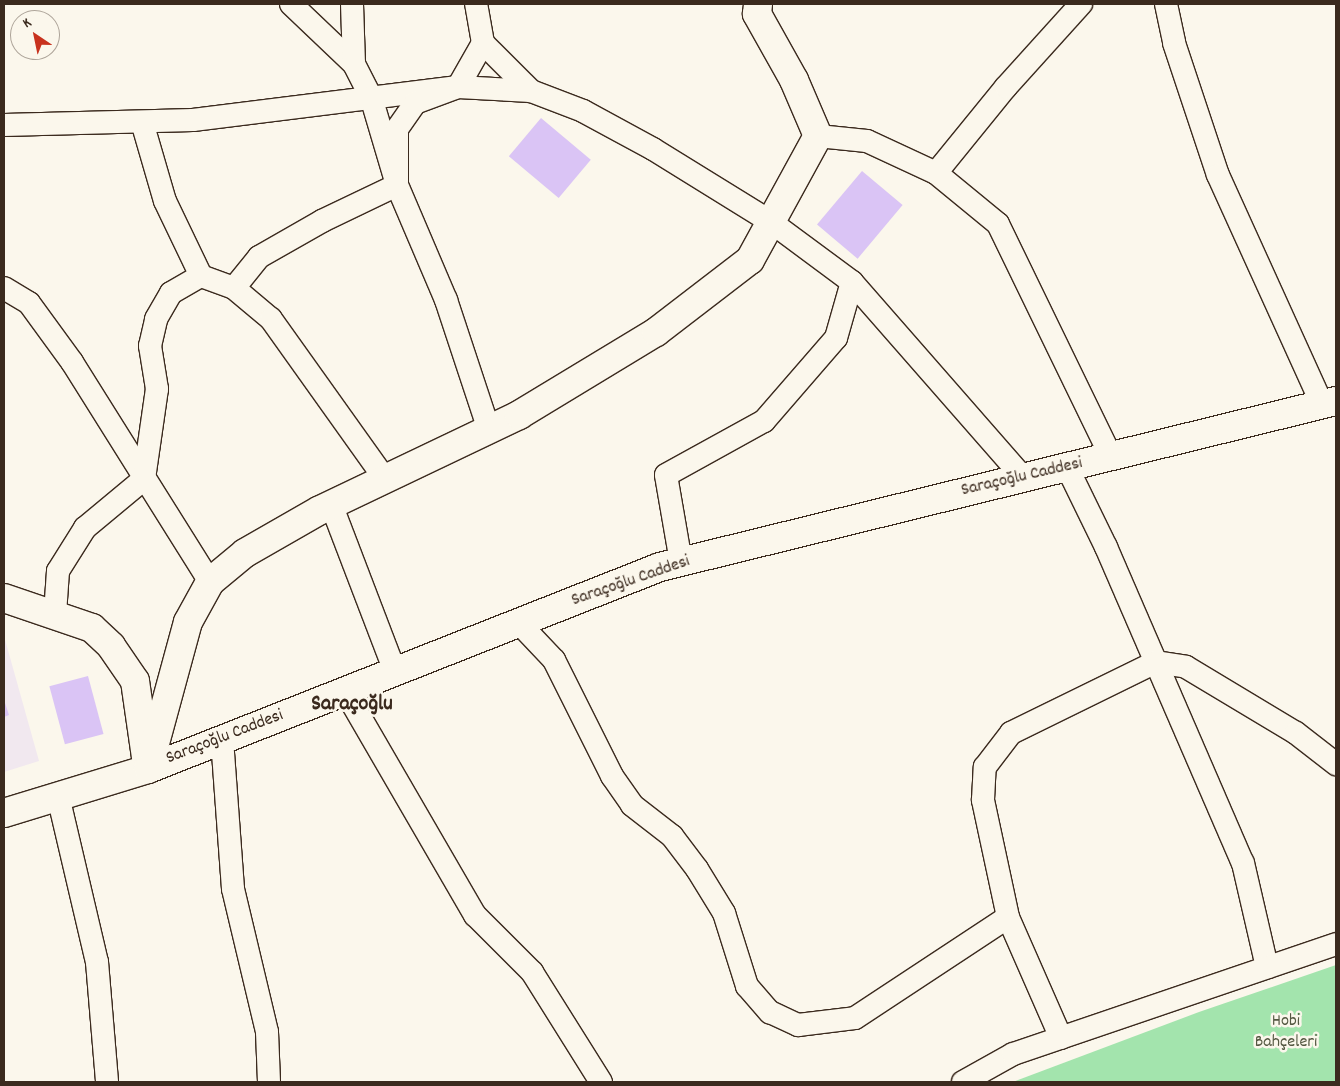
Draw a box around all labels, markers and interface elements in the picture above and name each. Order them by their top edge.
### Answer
north arrow [10,10,60,60]
text: K [19,13,35,33]
street label: Saraçoğlu Caddesi [959,454,1085,502]
street label: Saraçoğlu Caddesi [569,552,693,612]
district label: Saraçoğlu [311,692,393,718]
street label: Saraçoğlu Caddesi [163,706,287,770]
park label: Hobi Bahçeleri [1255,1012,1317,1054]

